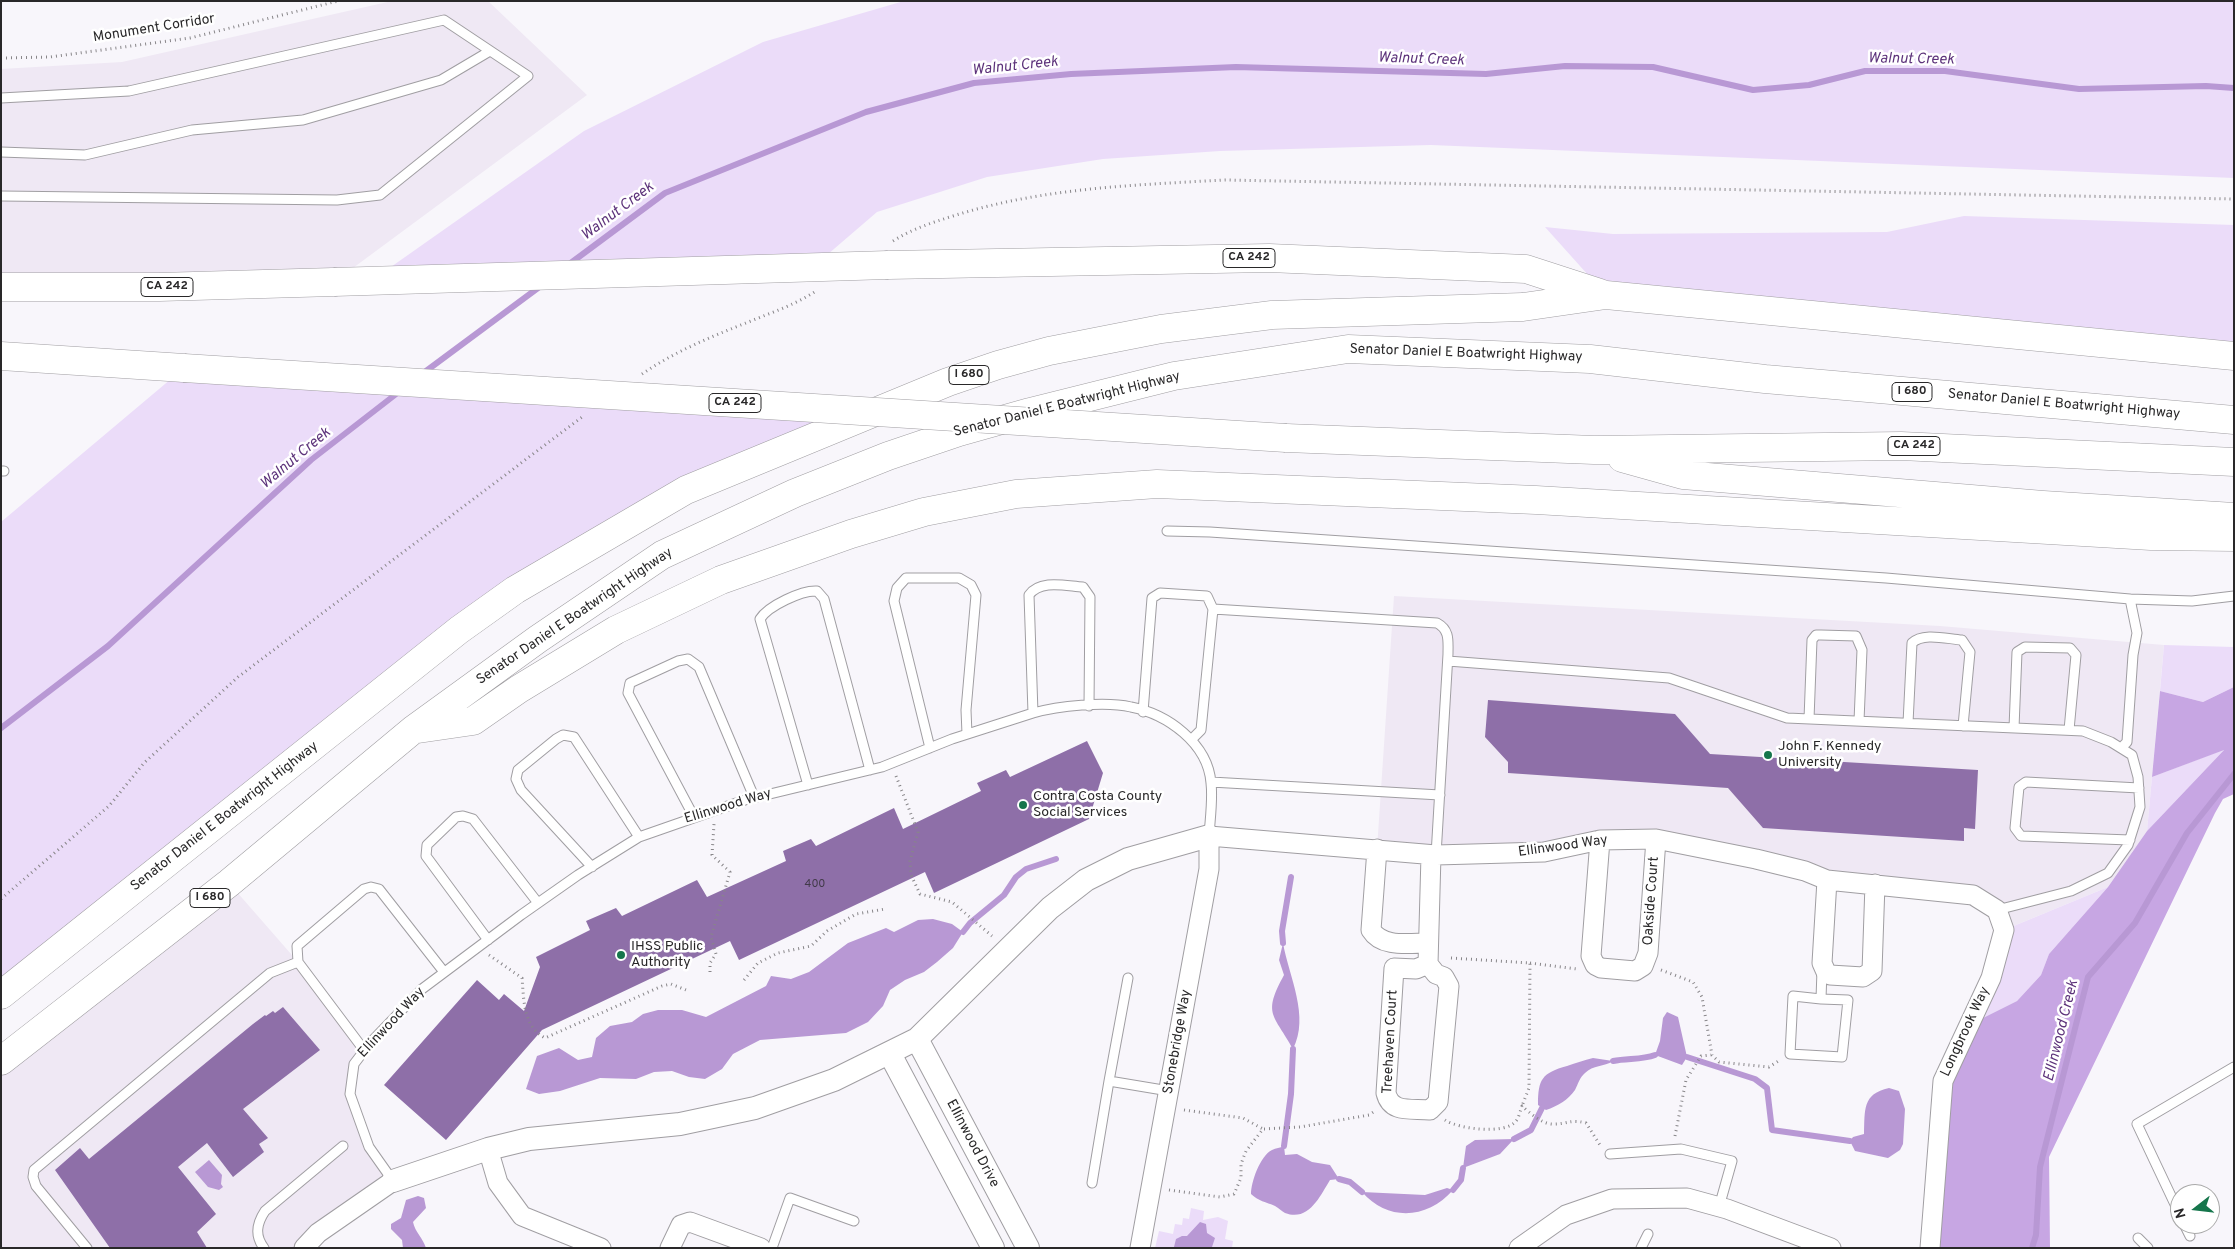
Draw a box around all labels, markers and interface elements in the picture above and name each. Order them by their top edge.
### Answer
street label: Monument Corridor [92,11,216,47]
water label: Walnut Creek [1378,50,1464,70]
water label: Walnut Creek [1868,50,1954,70]
water label: Walnut Creek [971,54,1059,80]
water label: Walnut Creek [578,179,658,245]
road number: CA 242 [1223,248,1275,268]
road number: CA 242 [141,278,193,296]
street label: Senator Daniel E Boatwright Highway [1349,342,1583,366]
road number: I 680 [949,366,989,384]
street label: Senator Daniel E Boatwright Highway [952,369,1182,441]
road number: I 680 [1892,382,1932,402]
street label: Senator Daniel E Boatwright Highway [1947,386,2181,424]
road number: CA 242 [709,393,761,412]
water label: Walnut Creek [257,424,335,494]
road number: CA 242 [1888,436,1940,456]
street label: Senator Daniel E Boatwright Highway [474,545,676,689]
street label: Senator Daniel E Boatwright Highway [128,739,322,895]
place label: John F. Kennedy University [1778,739,1882,772]
marker: John F. Kennedy University [1762,749,1774,761]
street label: Ellinwood Way [682,786,774,828]
place label: Contra Costa County Social Services [1033,789,1162,822]
marker: Contra Costa County Social Services [1017,799,1029,811]
street label: Ellinwood Way [1517,832,1609,862]
street label: Oakside Court [1641,856,1663,946]
house number: 400 [805,878,825,892]
road number: I 680 [190,888,230,908]
place label: IHSS Public Authority [631,939,703,972]
marker: IHSS Public Authority [615,949,627,961]
water label: Ellinwood Creek [2041,979,2083,1083]
street label: Ellinwood Way [355,984,429,1062]
street label: Longbrook Way [1938,984,1994,1080]
street label: Stonebridge Way [1161,988,1195,1096]
street label: Treehaven Court [1380,989,1402,1095]
street label: Ellinwood Drive [942,1097,1002,1191]
north arrow [2170,1184,2220,1234]
text: N [2172,1206,2191,1220]

